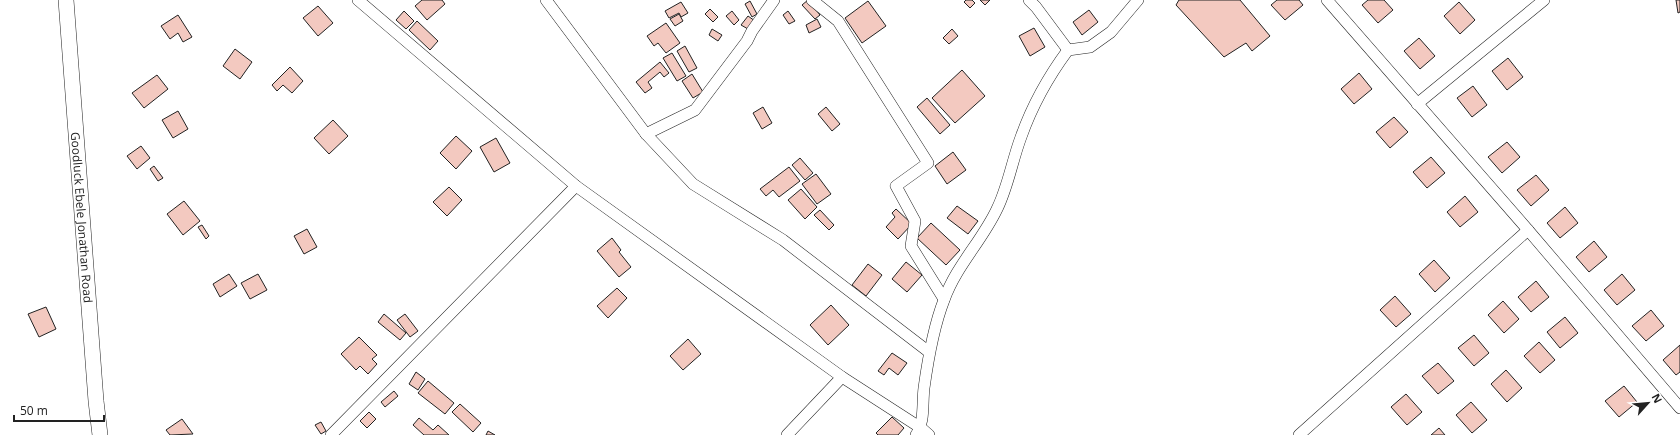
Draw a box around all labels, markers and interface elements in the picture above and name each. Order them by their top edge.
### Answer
street label: Goodluck Ebele Jonathan Road [67,131,97,304]
north arrow [1628,383,1668,423]
text: N [1649,391,1666,406]
scale bar [14,397,104,423]
text: 50 m [20,402,48,419]

